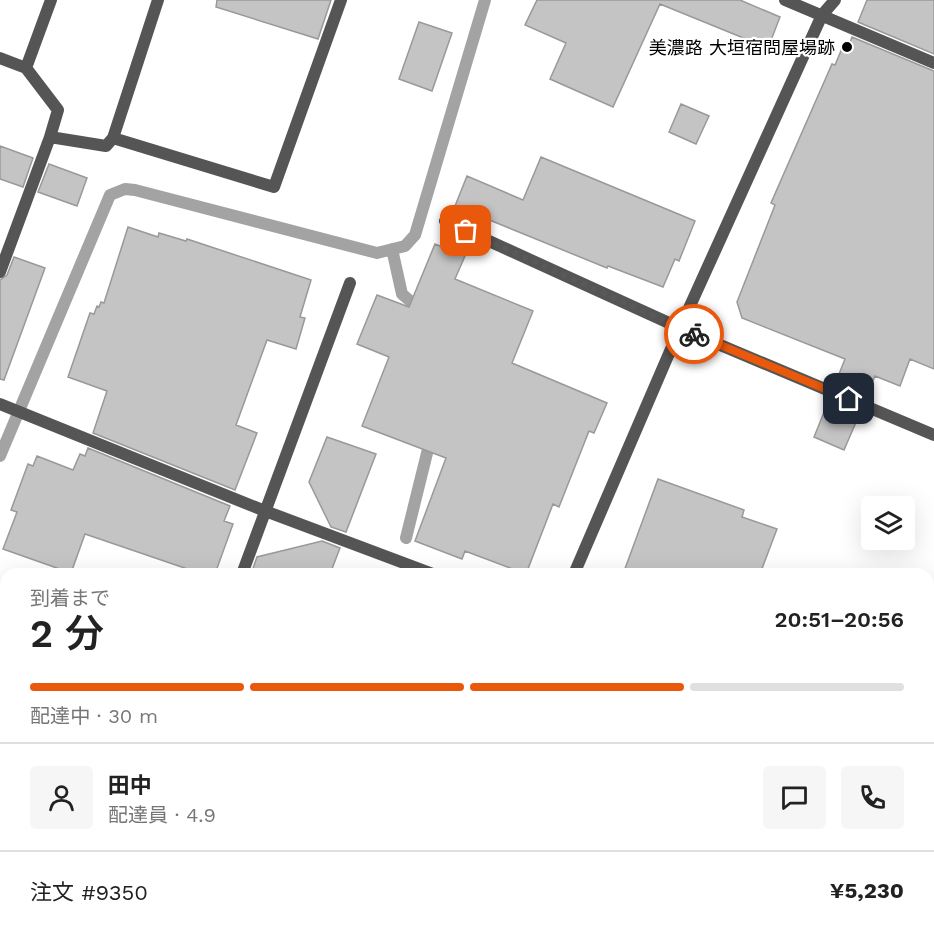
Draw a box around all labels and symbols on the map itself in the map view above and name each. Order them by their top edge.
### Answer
place label: 美濃路 大垣宿問屋場跡 [649,37,835,58]
marker: 美濃路 大垣宿問屋場跡 [840,40,854,54]
pin [440,205,491,256]
courier [664,304,724,364]
pin [823,373,874,424]

